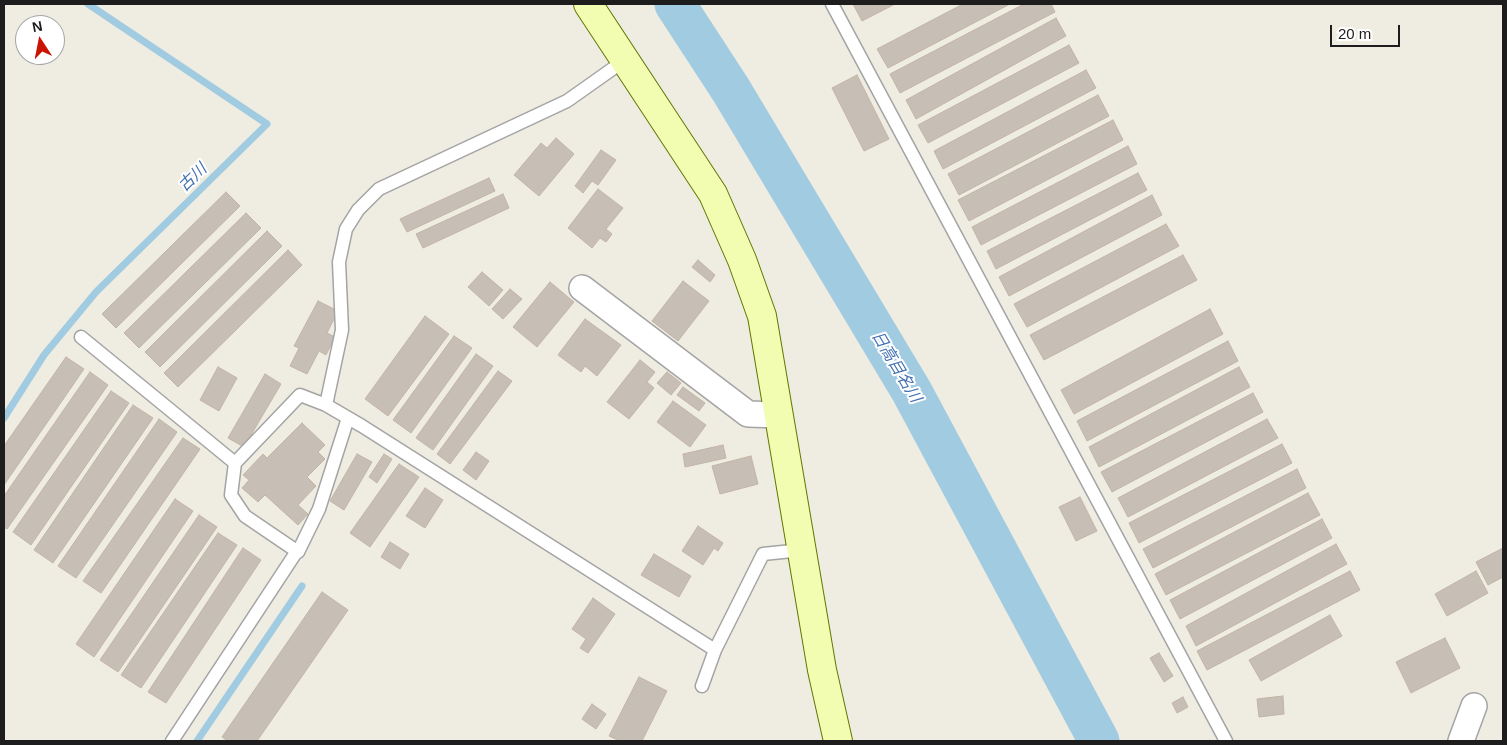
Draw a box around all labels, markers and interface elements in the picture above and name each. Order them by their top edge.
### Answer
north arrow [15,15,65,65]
scale bar [1332,15,1402,47]
text: N [31,17,44,35]
text: 20 m [1338,25,1371,42]
water label: 古川 [175,160,211,196]
water label: 日高目名川 [867,328,925,406]

